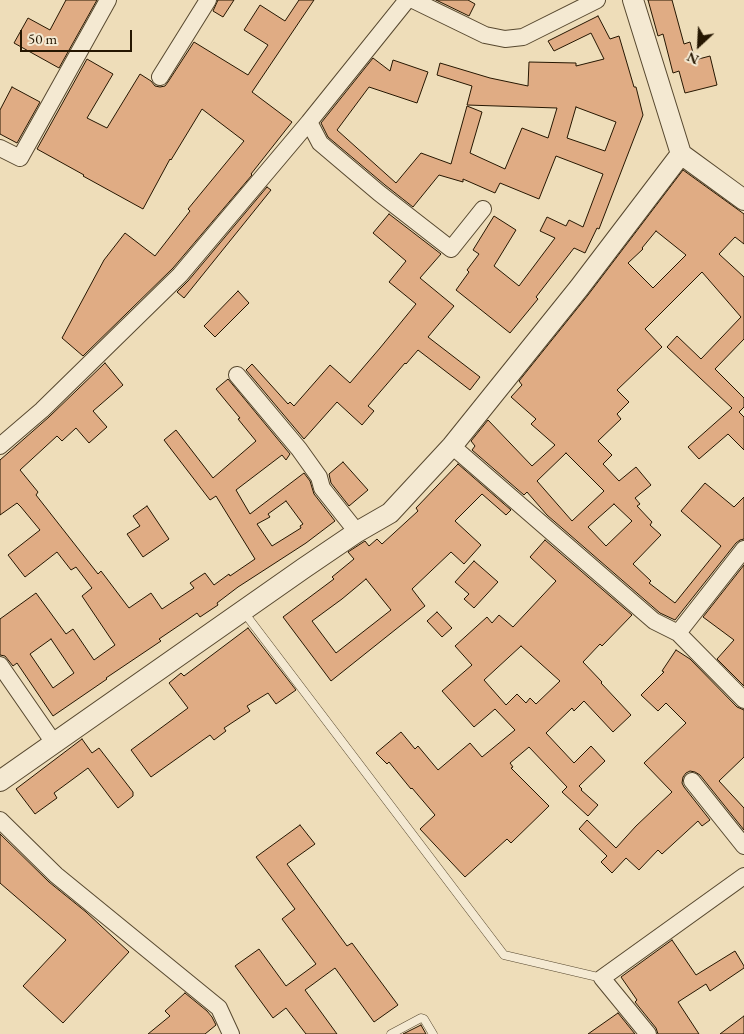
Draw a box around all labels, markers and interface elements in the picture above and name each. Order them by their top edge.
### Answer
scale bar [22,20,135,52]
north arrow [674,20,724,70]
text: 50 m [28,29,57,48]
text: N [684,48,702,69]

